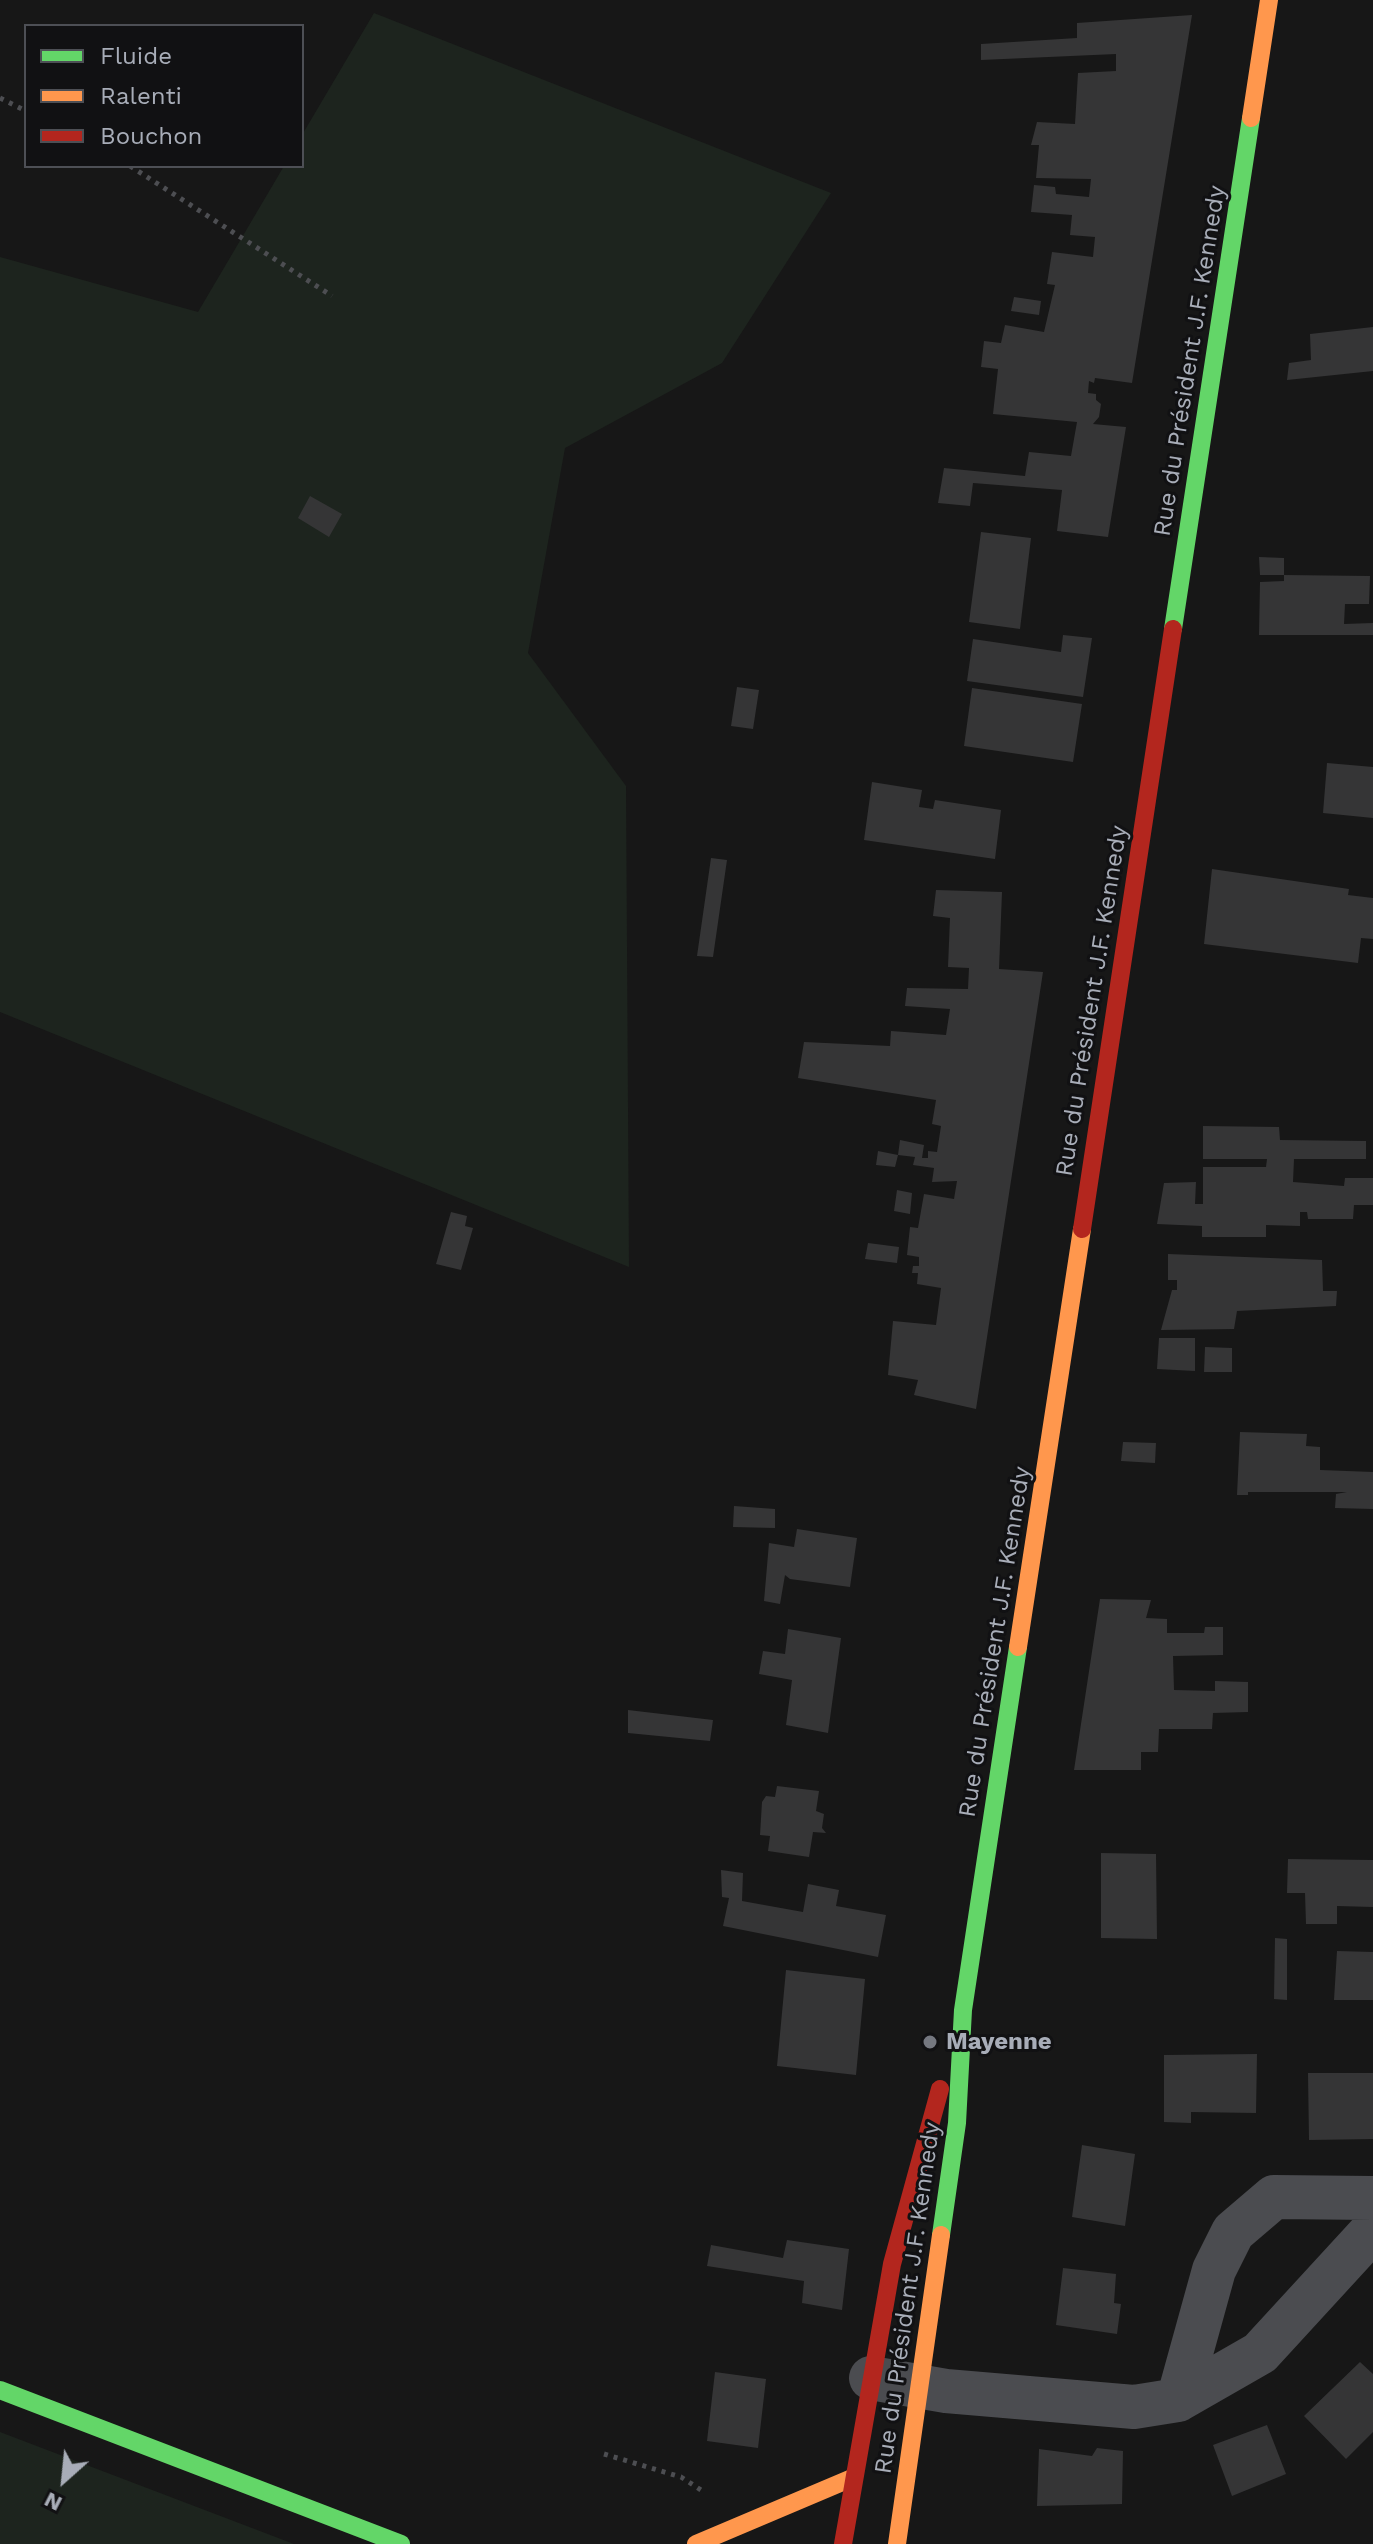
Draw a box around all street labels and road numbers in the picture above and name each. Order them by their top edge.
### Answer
street label: Rue du Président J.F. Kennedy [1148,184,1232,538]
street label: Rue du Président J.F. Kennedy [1050,824,1134,1178]
street label: Rue du Président J.F. Kennedy [953,1465,1037,1819]
street label: Rue du Président J.F. Kennedy [869,2120,947,2476]

